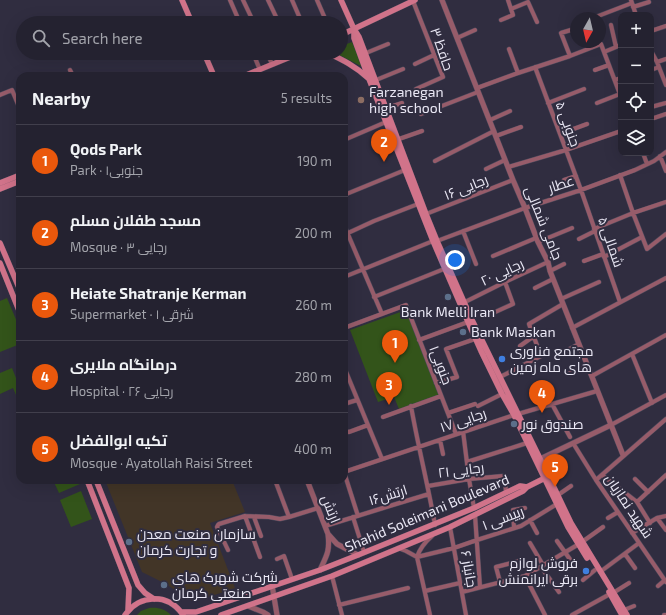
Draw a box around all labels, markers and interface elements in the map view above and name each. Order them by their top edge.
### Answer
north arrow [570,12,606,48]
map controls [618,12,654,156]
button: + [618,12,654,48]
search box [16,16,348,60]
street label: حافظ ۳ [427,25,458,72]
icon: search [30,27,52,49]
text: Search here [62,29,143,47]
button: − [618,48,654,84]
place label: Farzanegan high school [369,83,444,116]
button: locate [618,84,654,120]
text: Nearby [32,88,90,108]
text: 5 results [281,90,332,106]
marker: Farzanegan high school [356,95,366,105]
street label: جنوبی ۵ [552,99,584,149]
button: layers [618,120,654,156]
pin: 2 [371,129,397,162]
text: Qods Park [70,140,142,158]
text: 1 [42,153,48,169]
text: 190 m [297,153,332,169]
text: Park · جنوبی۱ [70,162,143,178]
street label: رجایی ۱۶ [441,170,490,203]
street label: عطار [545,171,576,196]
street label: جامی شمالی [522,184,567,262]
text: مسجد طفلان مسلم [70,211,201,229]
street label: شمالی ۵ [595,214,628,269]
text: 2 [41,225,49,241]
text: 200 m [295,225,332,241]
text: Mosque · رجایی ۳ [70,239,167,255]
your location [445,250,465,270]
street label: رجایی ۲۰ [477,254,526,289]
text: Heiate Shatranje Kerman [70,284,247,302]
marker: Bank Melli Iran [443,292,453,302]
text: 3 [41,297,49,313]
text: 260 m [295,297,332,313]
place label: Bank Melli Iran [401,303,495,320]
text: Supermarket · شرقی ۱ [70,306,194,322]
place label: Bank Maskan [471,323,556,340]
marker: Bank Maskan [458,327,468,337]
pin: 1 [382,330,408,363]
place label: مجتمع فناوری های ماه زمین [510,342,594,375]
street label: جنوبی۱ [426,343,457,387]
marker: مجتمع فناوری های ماه زمین [497,354,507,364]
text: درمانگاه ملایری [70,355,177,373]
text: 4 [41,369,49,385]
text: 280 m [295,369,332,385]
pin: 3 [376,372,402,405]
pin: 4 [529,380,555,413]
text: Hospital · رجایی ۲۶ [70,383,173,399]
street label: رجایی ۱۷ [437,404,488,435]
place label: صندوق نور [521,415,583,433]
marker: صندوق نور [509,419,519,429]
text: تکیه ابوالفضل [70,431,167,449]
text: 5 [41,441,49,457]
text: 400 m [294,441,332,457]
pin: 5 [542,454,568,487]
text: Mosque · Ayatollah Raisi Street [70,455,252,471]
street label: رجایی ۲۱ [437,458,485,481]
street label: Shahid Soleimani Boulevard [342,470,512,555]
street label: شهید نمازیان [602,470,657,541]
street label: ارتش۱۶ [366,481,409,508]
street label: ارتش [318,492,345,525]
street label: رییسی ۱ [480,502,526,533]
place label: سازمان صنعت معدن و تجارت کرمان [137,525,256,558]
marker: سازمان صنعت معدن و تجارت کرمان [124,537,134,547]
street label: جانباز ۶ [458,549,481,589]
place label: فروش لوازم برقی ایرانمنش [499,554,578,587]
marker: فروش لوازم برقی ایرانمنش [581,566,591,576]
place label: شرکت شهرک های صنعتی کرمان [172,568,278,601]
marker: شرکت شهرک های صنعتی کرمان [159,580,169,590]

